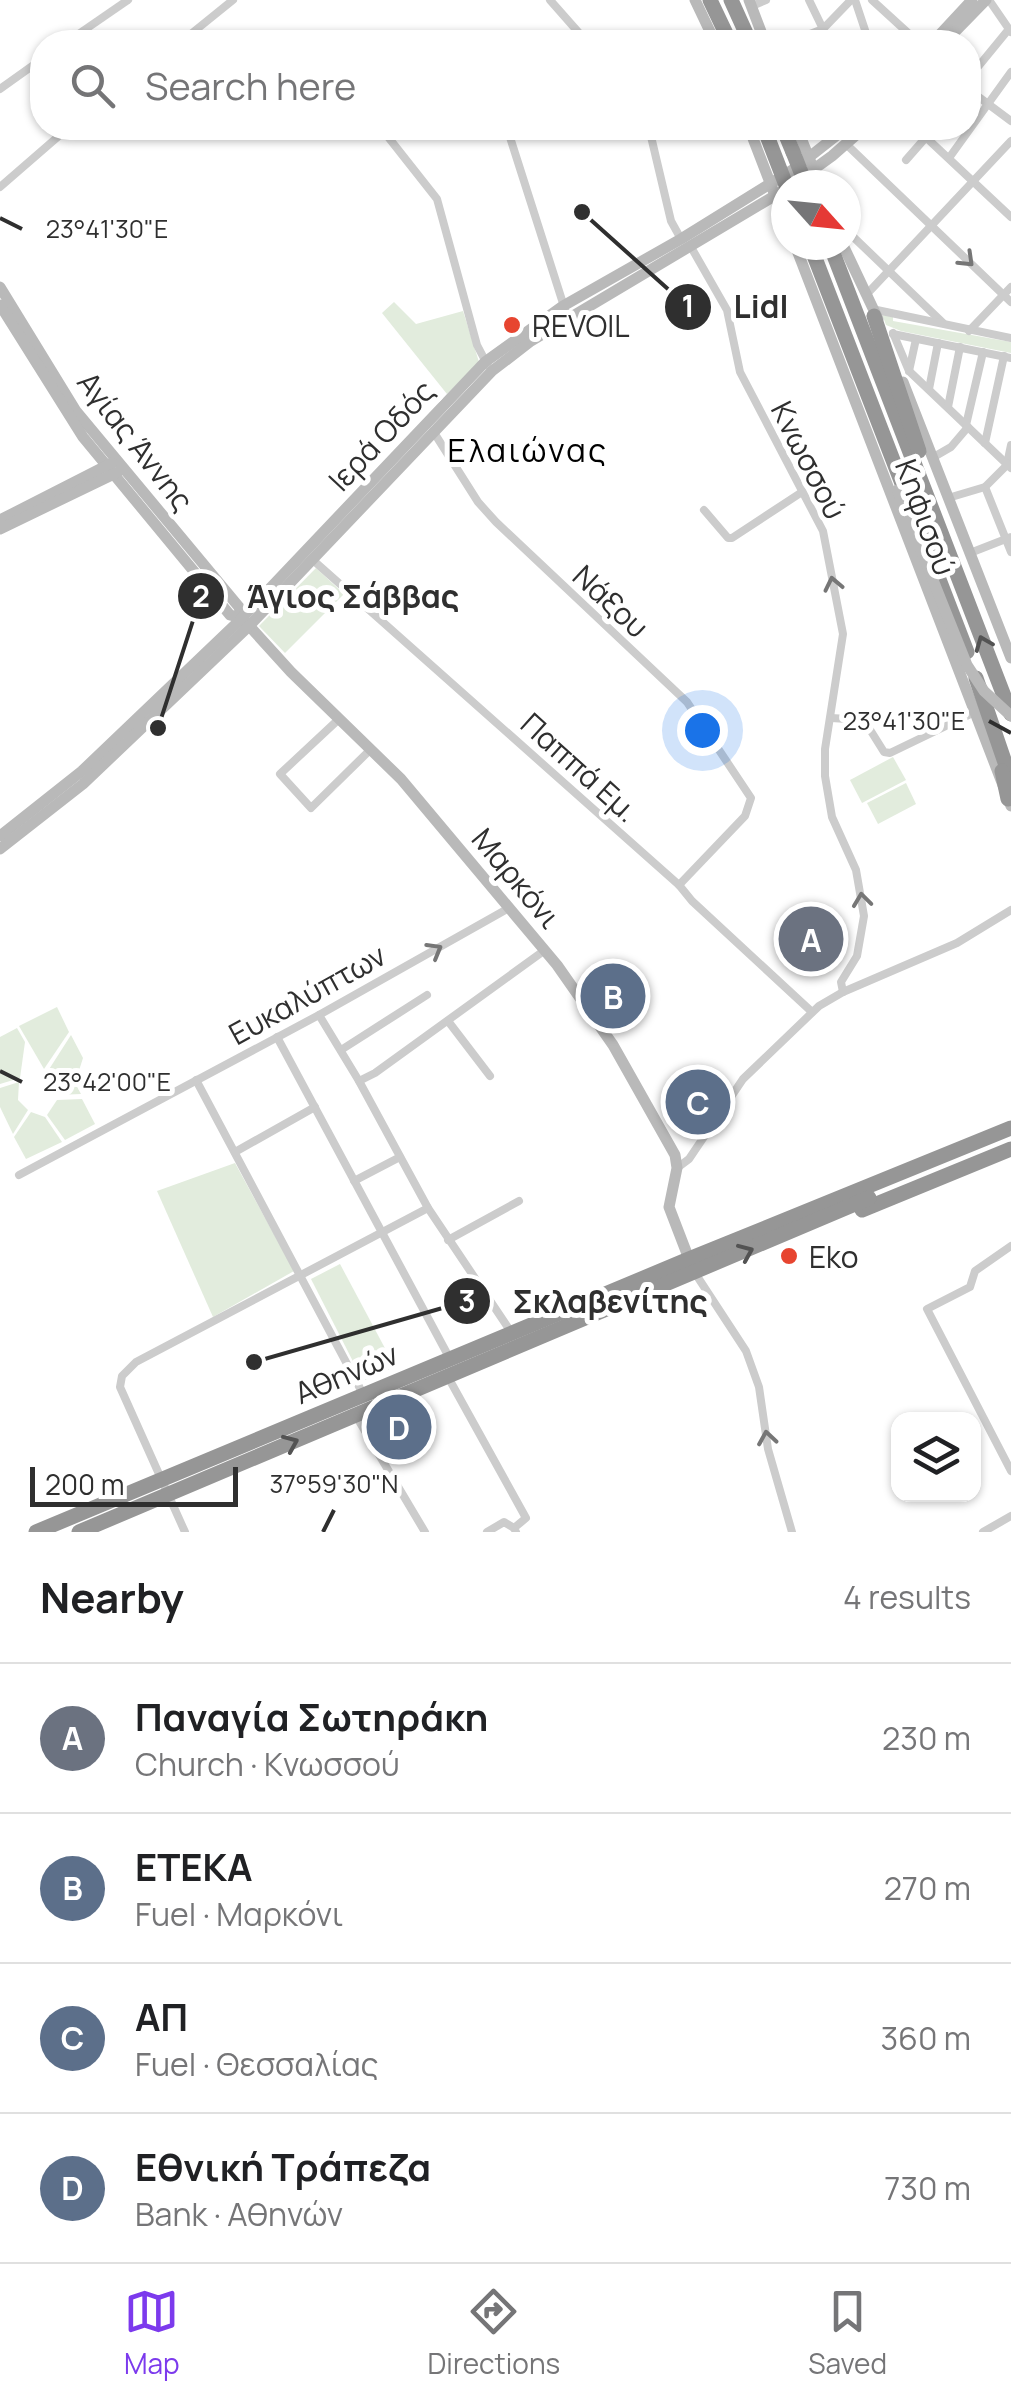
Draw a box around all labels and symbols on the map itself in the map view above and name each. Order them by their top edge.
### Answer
north arrow [771,170,861,260]
text: 23°41'30"E [46,211,168,246]
one-way arrow [955,248,974,266]
callout: Lidl [663,276,808,338]
text: Lidl [734,284,788,328]
text: 1 [681,285,695,326]
place label: REVOIL [532,305,630,346]
marker: REVOIL [501,314,523,336]
street label: Αγίας Άννης [69,363,203,519]
street label: Ιερά Οδός [319,370,443,500]
street label: Κνωσσού [762,394,856,526]
district label: Ελαιώνας [447,428,609,472]
street label: Κηφισού [886,453,966,581]
street label: Νάξου [564,555,658,647]
callout: Άγιος Σάββας [176,565,479,627]
text: Άγιος Σάββας [247,574,459,618]
text: 2 [192,575,210,616]
one-way arrow [823,576,844,593]
one-way arrow [975,635,995,652]
street label: Παππά Εμ. [512,703,648,831]
text: 23°41'30"E [843,703,965,738]
your location [677,705,728,756]
street label: Μαρκόνι [463,819,571,937]
one-way arrow [852,891,873,907]
pin: A [778,902,844,976]
street label: Ευκαλύπτων [221,934,393,1054]
one-way arrow [424,942,442,962]
pin: B [580,958,646,1034]
text: 23°42'00"E [43,1064,171,1099]
pin: C [666,1064,730,1140]
place label: Eko [809,1236,858,1277]
one-way arrow [736,1244,754,1264]
marker: Eko [778,1245,800,1267]
callout: Σκλαβενίτης [442,1270,728,1332]
text: Σκλαβενίτης [512,1279,708,1323]
text: 3 [458,1280,476,1321]
street label: Αθηνών [288,1333,404,1413]
pin: D [366,1390,432,1464]
one-way arrow [757,1430,778,1446]
one-way arrow [281,1435,299,1455]
scale bar [30,1462,238,1506]
text: 37°59'30"N [270,1466,398,1501]

